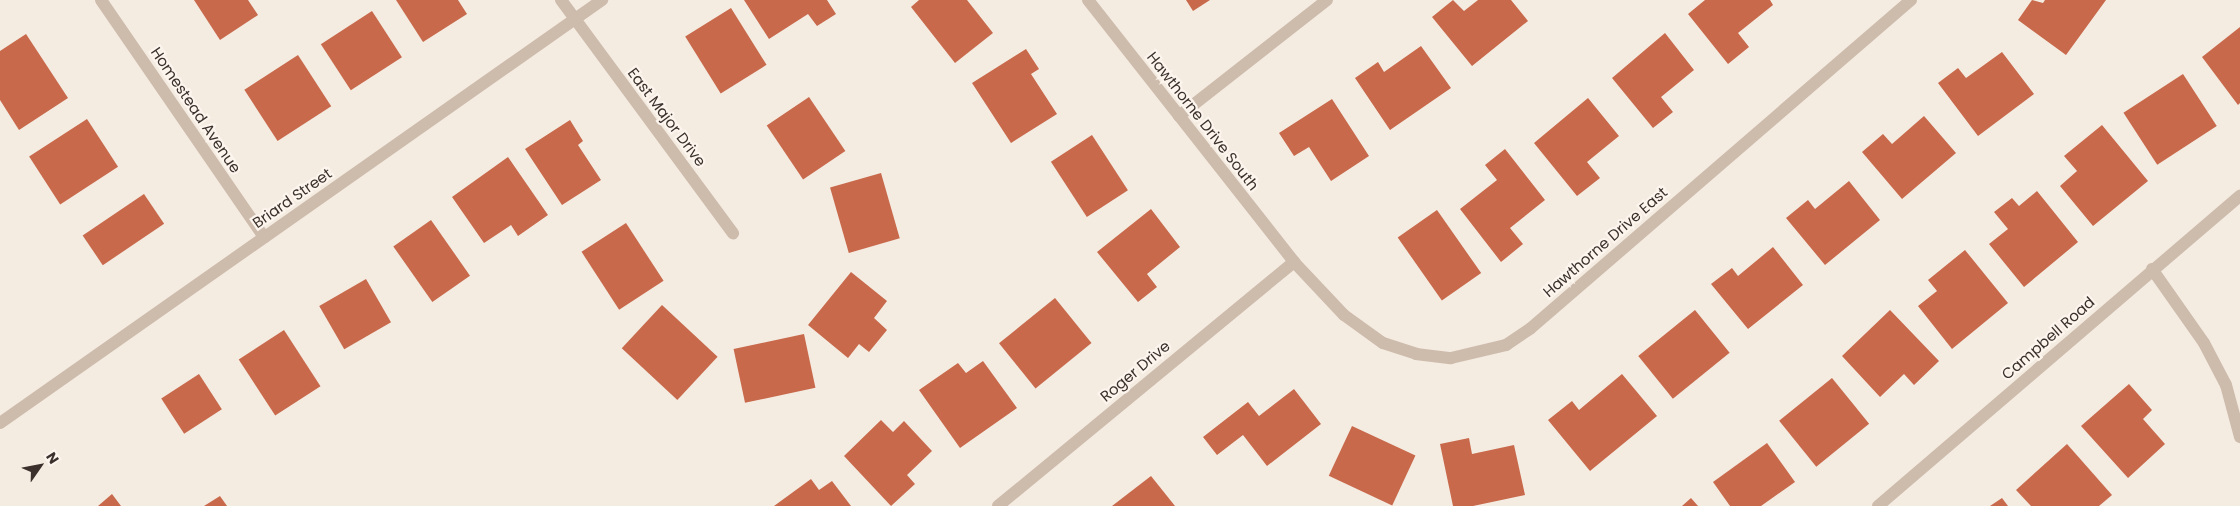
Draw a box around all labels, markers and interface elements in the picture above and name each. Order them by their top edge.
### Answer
street label: Homestead Avenue [147,44,245,176]
street label: Hawthorne Drive South [1143,48,1263,194]
street label: East Major Drive [624,64,710,170]
street label: Briard Street [249,164,335,232]
street label: Hawthorne Drive East [1539,183,1671,301]
street label: Campbell Road [1998,293,2098,383]
street label: Roger Drive [1097,337,1173,405]
north arrow [15,441,65,491]
text: N [41,448,64,468]

